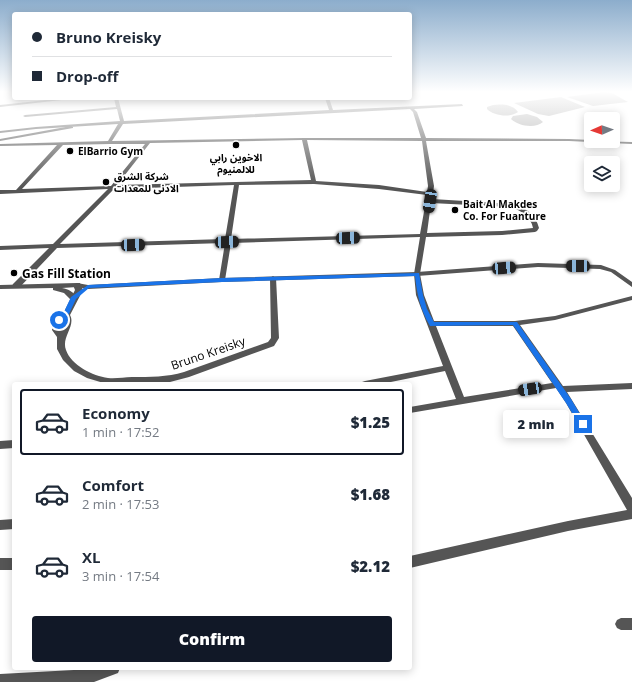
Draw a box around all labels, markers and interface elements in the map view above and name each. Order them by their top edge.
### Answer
text: Bruno Kreisky [56,27,161,47]
text: Drop-off [56,66,118,86]
north arrow [584,112,620,148]
map controls [584,112,620,192]
marker: الاخوين رابي للالمنيوم [231,140,241,150]
place label: ElBarrio Gym [78,144,143,158]
marker: ElBarrio Gym [65,146,75,156]
place label: الاخوين رابي للالمنيوم [210,150,263,177]
button: layers [584,156,620,192]
place label: شركة الشرق الادنى للمعدات [114,169,179,195]
marker: شركة الشرق الادنى للمعدات [101,177,111,187]
car [422,188,438,214]
place label: Bait Al Makdes Co. For Fuanture [463,197,546,223]
marker: Bait Al Makdes Co. For Fuanture [450,205,460,215]
car [336,232,360,244]
car [215,236,239,248]
car [121,239,145,251]
car [566,260,590,272]
car [492,261,516,275]
place label: Gas Fill Station [22,265,111,282]
marker: Gas Fill Station [9,268,19,278]
route start [50,311,68,329]
street label: Bruno Kreisky [168,332,248,374]
car [517,381,543,397]
text: Economy [82,403,150,423]
icon: car [34,404,70,440]
callout: 2 min [503,410,569,438]
text: $1.25 [351,412,390,432]
text: 2 min [518,415,554,433]
route end [574,415,592,433]
text: 1 min · 17:52 [82,423,159,441]
text: Comfort [82,475,144,495]
icon: car [34,476,70,512]
text: $1.68 [351,484,390,504]
text: 2 min · 17:53 [82,495,159,513]
text: XL [82,547,100,567]
icon: car [34,548,70,584]
text: $2.12 [351,556,390,576]
text: 3 min · 17:54 [82,567,159,585]
button: Confirm [32,616,392,662]

